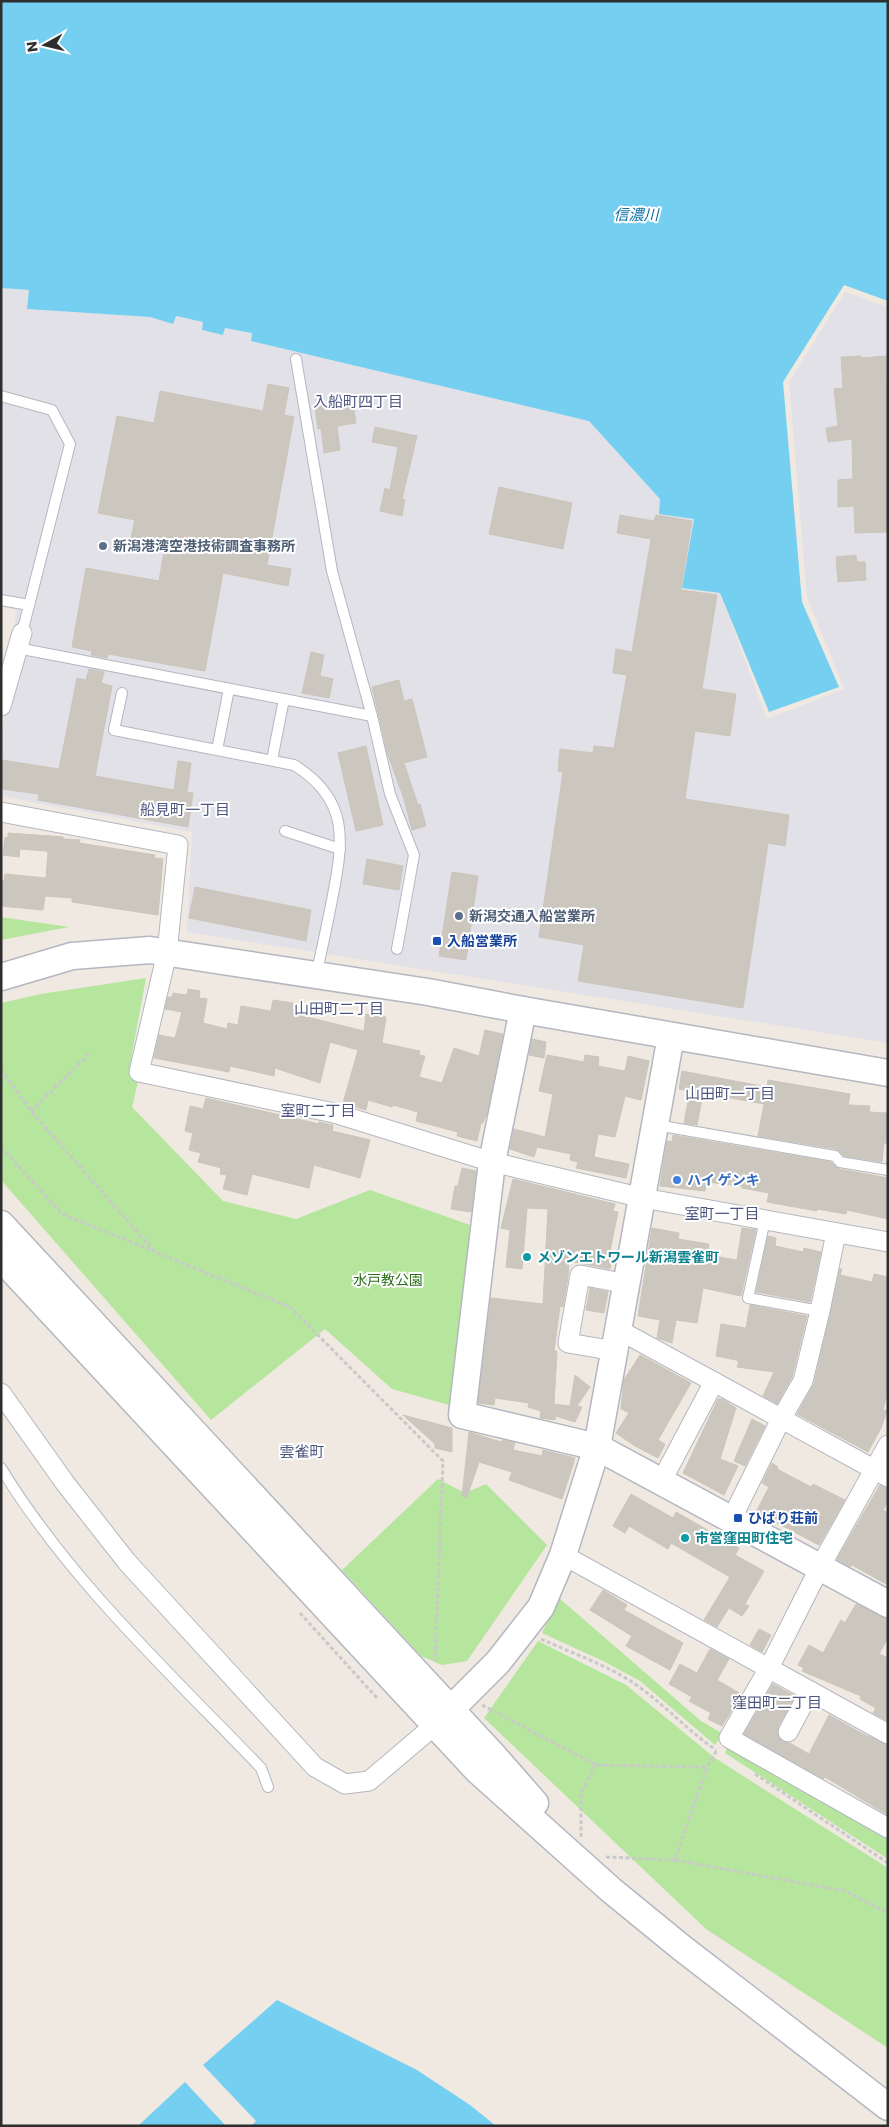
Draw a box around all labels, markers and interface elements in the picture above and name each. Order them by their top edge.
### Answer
north arrow [20,20,70,70]
text: N [21,40,43,53]
water label: 信濃川 [613,204,660,225]
district label: 入船町四丁目 [313,391,403,412]
place label: 新潟港湾空港技術調査事務所 [113,536,295,556]
marker: 新潟港湾空港技術調査事務所 [97,540,109,552]
district label: 船見町一丁目 [140,799,230,820]
place label: 新潟交通入船営業所 [469,906,595,926]
marker: 新潟交通入船営業所 [453,910,465,922]
place label: 入船営業所 [447,931,517,951]
marker: 入船営業所 [431,935,443,947]
district label: 山田町二丁目 [294,998,384,1019]
district label: 山田町一丁目 [685,1083,775,1104]
district label: 室町二丁目 [280,1100,356,1121]
place label: ハイ ゲンキ [687,1170,760,1190]
marker: ハイ ゲンキ [671,1174,683,1186]
district label: 室町一丁目 [684,1203,760,1224]
place label: メゾンエトワール新潟雲雀町 [537,1247,719,1267]
marker: メゾンエトワール新潟雲雀町 [521,1251,533,1263]
park label: 水戸教公園 [353,1270,423,1290]
district label: 雲雀町 [279,1441,325,1462]
place label: ひばり荘前 [748,1508,818,1528]
marker: ひばり荘前 [732,1512,744,1524]
place label: 市営窪田町住宅 [695,1528,793,1548]
marker: 市営窪田町住宅 [679,1532,691,1544]
district label: 窪田町二丁目 [732,1692,822,1713]

